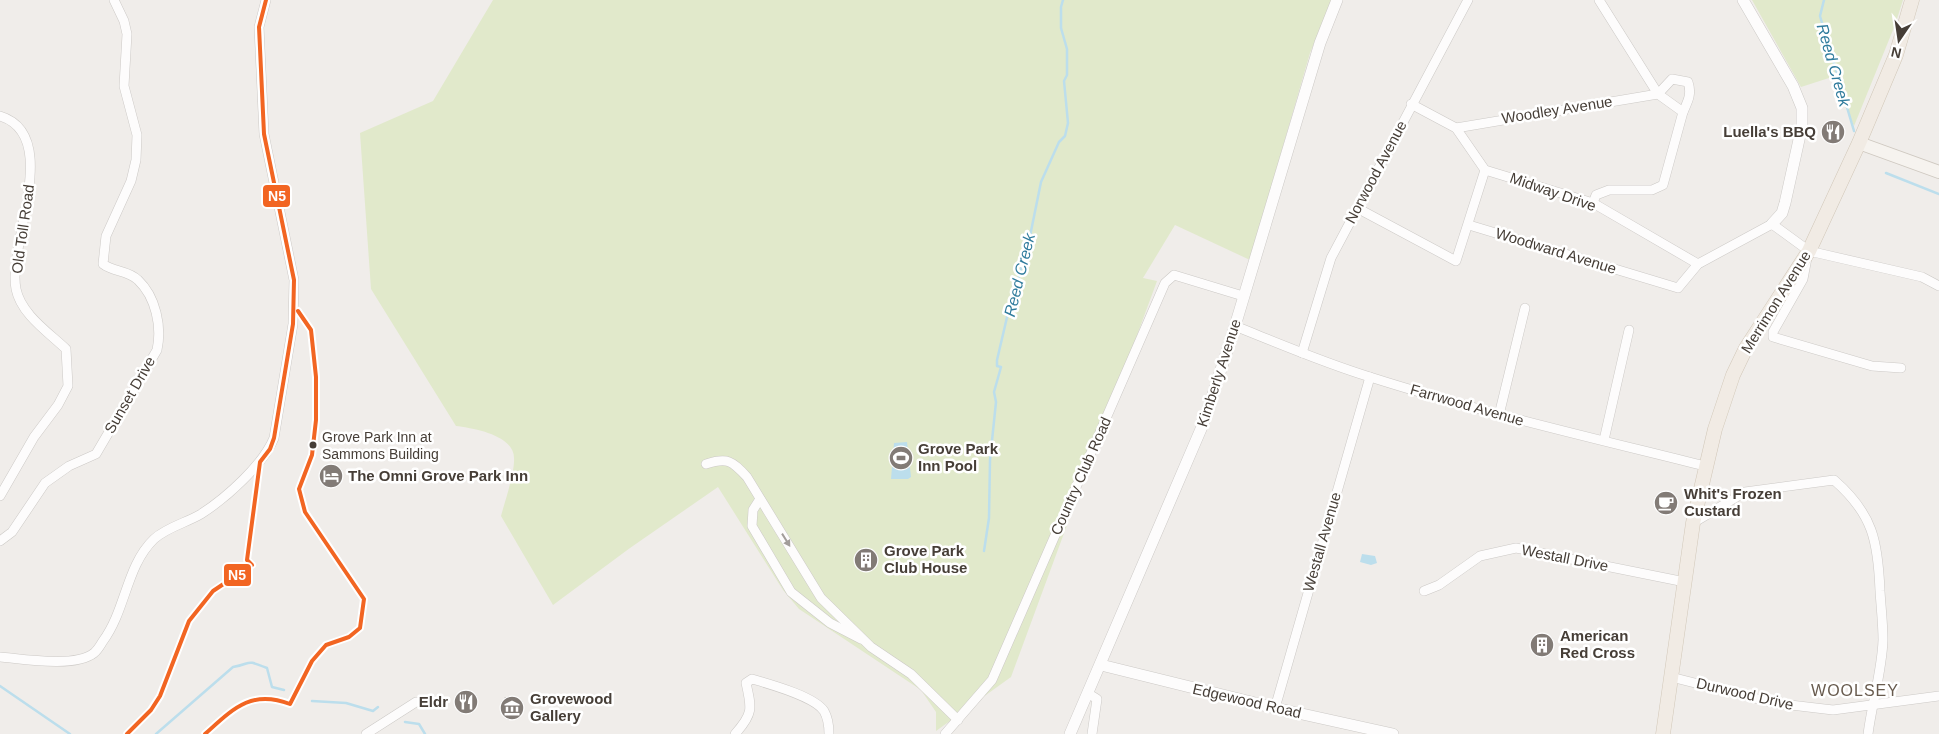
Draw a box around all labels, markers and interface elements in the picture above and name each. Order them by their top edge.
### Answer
north arrow [1874,15,1924,65]
water label: Reed Creek [1814,22,1854,109]
text: N [1889,44,1903,62]
street label: Woodley Avenue [1500,92,1614,127]
street label: Norwood Avenue [1341,117,1410,226]
restaurant icon: Luella's BBQ [1820,119,1846,145]
place label: Luella's BBQ [1723,123,1816,140]
street label: Midway Drive [1508,169,1598,214]
street label: Old Toll Road [8,183,37,275]
line badge: N5 [262,184,291,208]
text: N5 [268,188,286,204]
street label: Woodward Avenue [1494,224,1619,277]
water label: Reed Creek [1001,231,1038,319]
street label: Merrimon Avenue [1737,247,1814,356]
street label: Kimberly Avenue [1193,317,1244,429]
street label: Sunset Drive [101,353,158,436]
street label: Farrwood Avenue [1408,380,1526,429]
street label: Country Club Road [1047,414,1114,538]
place label: Grove Park Inn at Sammons Building [322,429,439,462]
marker: Grove Park Inn at Sammons Building [308,440,318,450]
place label: Grove Park Inn Pool [918,440,999,474]
sports icon: Grove Park Inn Pool [888,445,914,471]
hotel icon: The Omni Grove Park Inn [318,463,344,489]
place label: The Omni Grove Park Inn [348,467,528,484]
place label: Whit's Frozen Custard [1684,485,1782,519]
street label: Westall Avenue [1299,490,1344,594]
cafe icon: Whit's Frozen Custard [1653,490,1679,516]
one-way arrow [781,534,791,547]
street label: Westall Drive [1520,541,1610,574]
place label: Grove Park Club House [884,542,967,576]
building icon: Grove Park Club House [853,547,879,573]
line badge: N5 [223,563,252,587]
text: N5 [228,567,246,583]
place label: American Red Cross [1560,627,1635,661]
building icon: American Red Cross [1529,632,1555,658]
street label: Durwood Drive [1695,674,1795,713]
street label: Edgewood Road [1191,680,1303,721]
district label: WOOLSEY [1811,682,1899,699]
restaurant icon: Eldr [453,689,479,715]
place label: Grovewood Gallery [530,690,613,724]
place label: Eldr [419,693,448,710]
museum icon: Grovewood Gallery [499,695,525,721]

